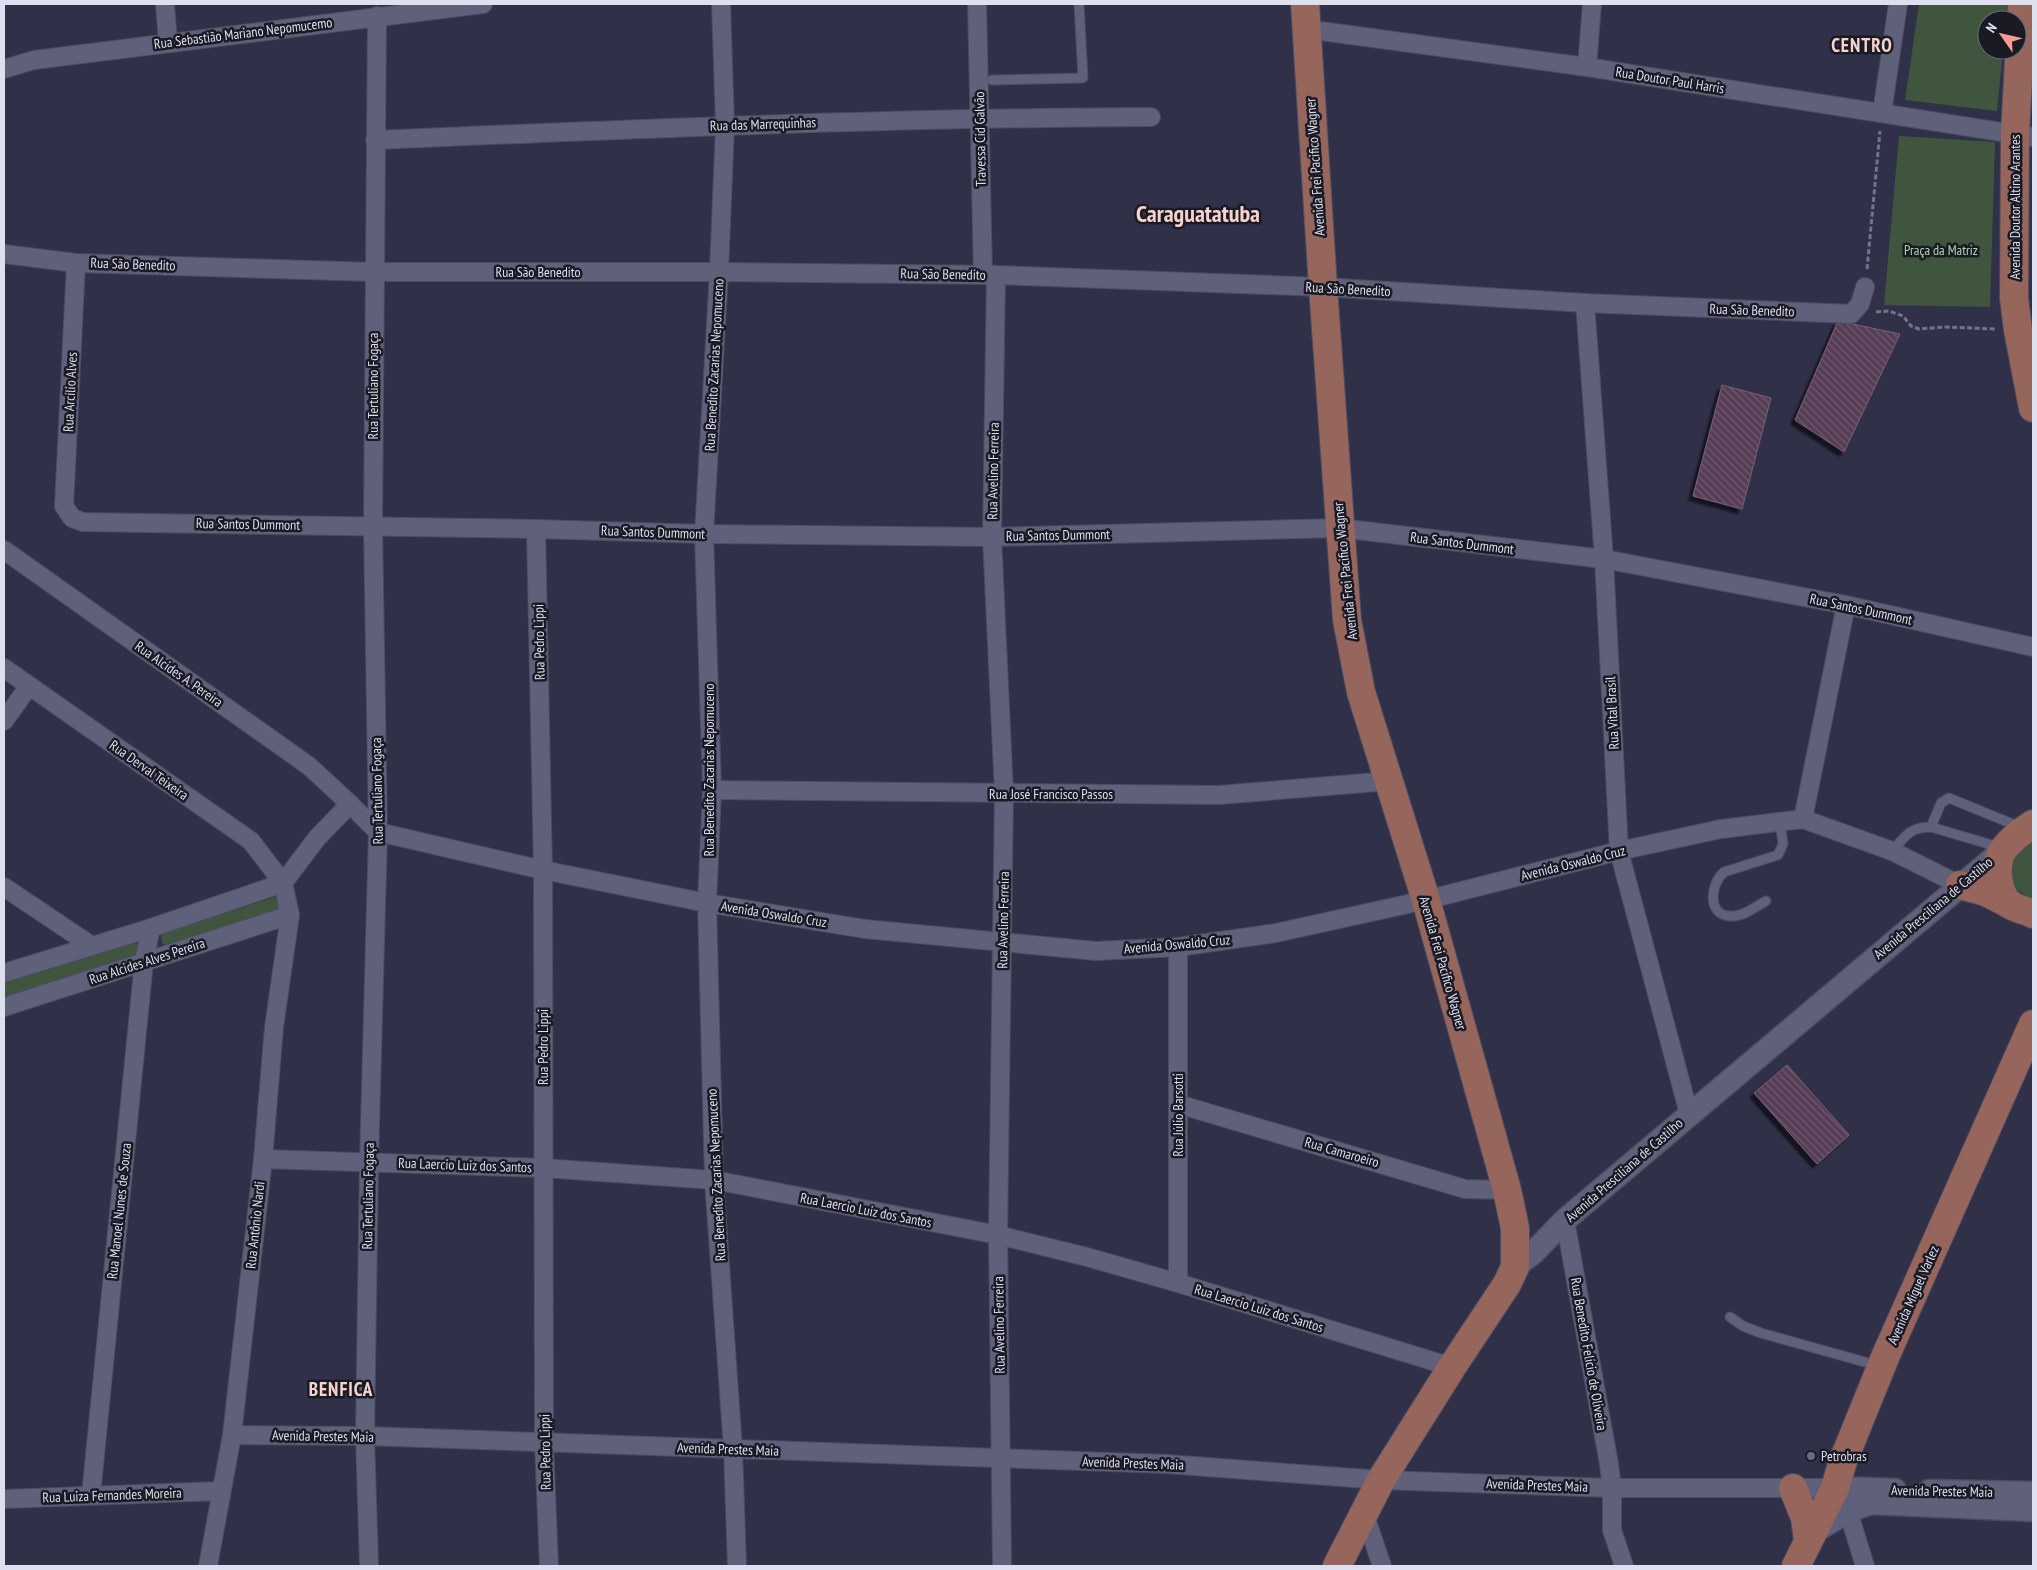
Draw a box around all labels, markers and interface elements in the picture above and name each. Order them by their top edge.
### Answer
north arrow [1977,10,2027,60]
street label: Rua Sebastião Mariano Nepomucemo [153,13,333,53]
text: N [1982,20,2001,36]
district label: CENTRO [1831,33,1893,57]
street label: Rua Doutor Paul Harris [1614,63,1726,98]
street label: Travessa Cid Galvão [970,91,990,187]
street label: Avenida Frei Pacifico Wagner [1301,97,1329,237]
street label: Rua das Marrequinhas [710,113,817,135]
street label: Avenida Doutor Altino Arantes [2006,134,2024,279]
district label: Caraguatatuba [1136,198,1260,229]
park label: Praça da Matriz [1904,241,1978,259]
street label: Rua São Benedito [90,254,176,274]
street label: Rua São Benedito [495,263,581,281]
street label: Rua São Benedito [900,264,986,284]
street label: Rua Benedito Zacarias Nepomuceno [700,278,728,452]
street label: Rua São Benedito [1305,278,1391,300]
street label: Rua São Benedito [1709,300,1795,320]
street label: Rua Tertuliano Fogaça [364,333,382,439]
street label: Rua Arcílio Alves [59,351,81,433]
street label: Rua Avelino Ferreira [983,422,1003,520]
street label: Avenida Frei Pacifico Wagner [1329,501,1361,641]
street label: Rua Santos Dummont [196,514,300,534]
street label: Rua Santos Dummont [601,521,706,543]
street label: Rua Santos Dummont [1006,525,1110,545]
street label: Rua Santos Dummont [1409,528,1515,558]
street label: Rua Santos Dummont [1808,589,1914,629]
street label: Rua Pedro Lippi [529,604,549,680]
street label: Rua Alcides A. Pereira [132,637,226,711]
street label: Rua Vital Brasil [1601,675,1623,750]
street label: Rua Benedito Zacarias Nepomuceno [700,684,718,856]
street label: Rua Derval Teixeira [106,736,192,804]
street label: Rua Tertuliano Fogaça [367,737,387,845]
street label: Rua José Francisco Passos [989,785,1113,803]
street label: Avenida Oswaldo Cruz [1519,841,1627,885]
street label: Avenida Presciliana de Castilho [1870,853,1996,963]
street label: Rua Avelino Ferreira [993,871,1013,969]
street label: Avenida Frei Pacifico Wagner [1415,894,1471,1032]
street label: Avenida Oswaldo Cruz [720,897,828,931]
street label: Avenida Oswaldo Cruz [1123,930,1231,958]
street label: Rua Alcides Alves Pereira [87,934,207,988]
street label: Rua Pedro Lippi [534,1009,552,1085]
street label: Rua Júlio Barsotti [1169,1073,1187,1157]
street label: Rua Benedito Zacarias Nepomuceno [702,1088,730,1262]
street label: Avenida Presciliana de Castilho [1562,1114,1686,1226]
street label: Rua Camaroeiro [1303,1133,1381,1171]
street label: Rua Manoel Nunes de Souza [103,1142,135,1280]
street label: Rua Tertuliano Fogaça [358,1142,378,1250]
street label: Rua Laercio Luiz dos Santos [398,1154,532,1176]
street label: Rua Antônio Nardi [241,1180,269,1270]
street label: Rua Laercio Luiz dos Santos [799,1188,934,1232]
street label: Avenida Miguel Varlez [1883,1243,1943,1347]
street label: Rua Avelino Ferreira [989,1276,1009,1374]
street label: Rua Benedito Felício de Oliveira [1567,1276,1611,1432]
street label: Rua Laercio Luiz dos Santos [1192,1280,1326,1336]
district label: BENFICA [309,1377,373,1401]
street label: Rua Pedro Lippi [535,1414,555,1490]
street label: Avenida Prestes Maia [272,1426,374,1446]
street label: Avenida Prestes Maia [677,1438,779,1460]
place label: Petrobras [1821,1447,1867,1465]
marker: Petrobras [1805,1450,1817,1462]
street label: Avenida Prestes Maia [1082,1452,1184,1474]
street label: Avenida Prestes Maia [1486,1474,1588,1496]
street label: Avenida Prestes Maia [1891,1481,1993,1501]
street label: Rua Luiza Fernandes Moreira [42,1484,182,1506]

